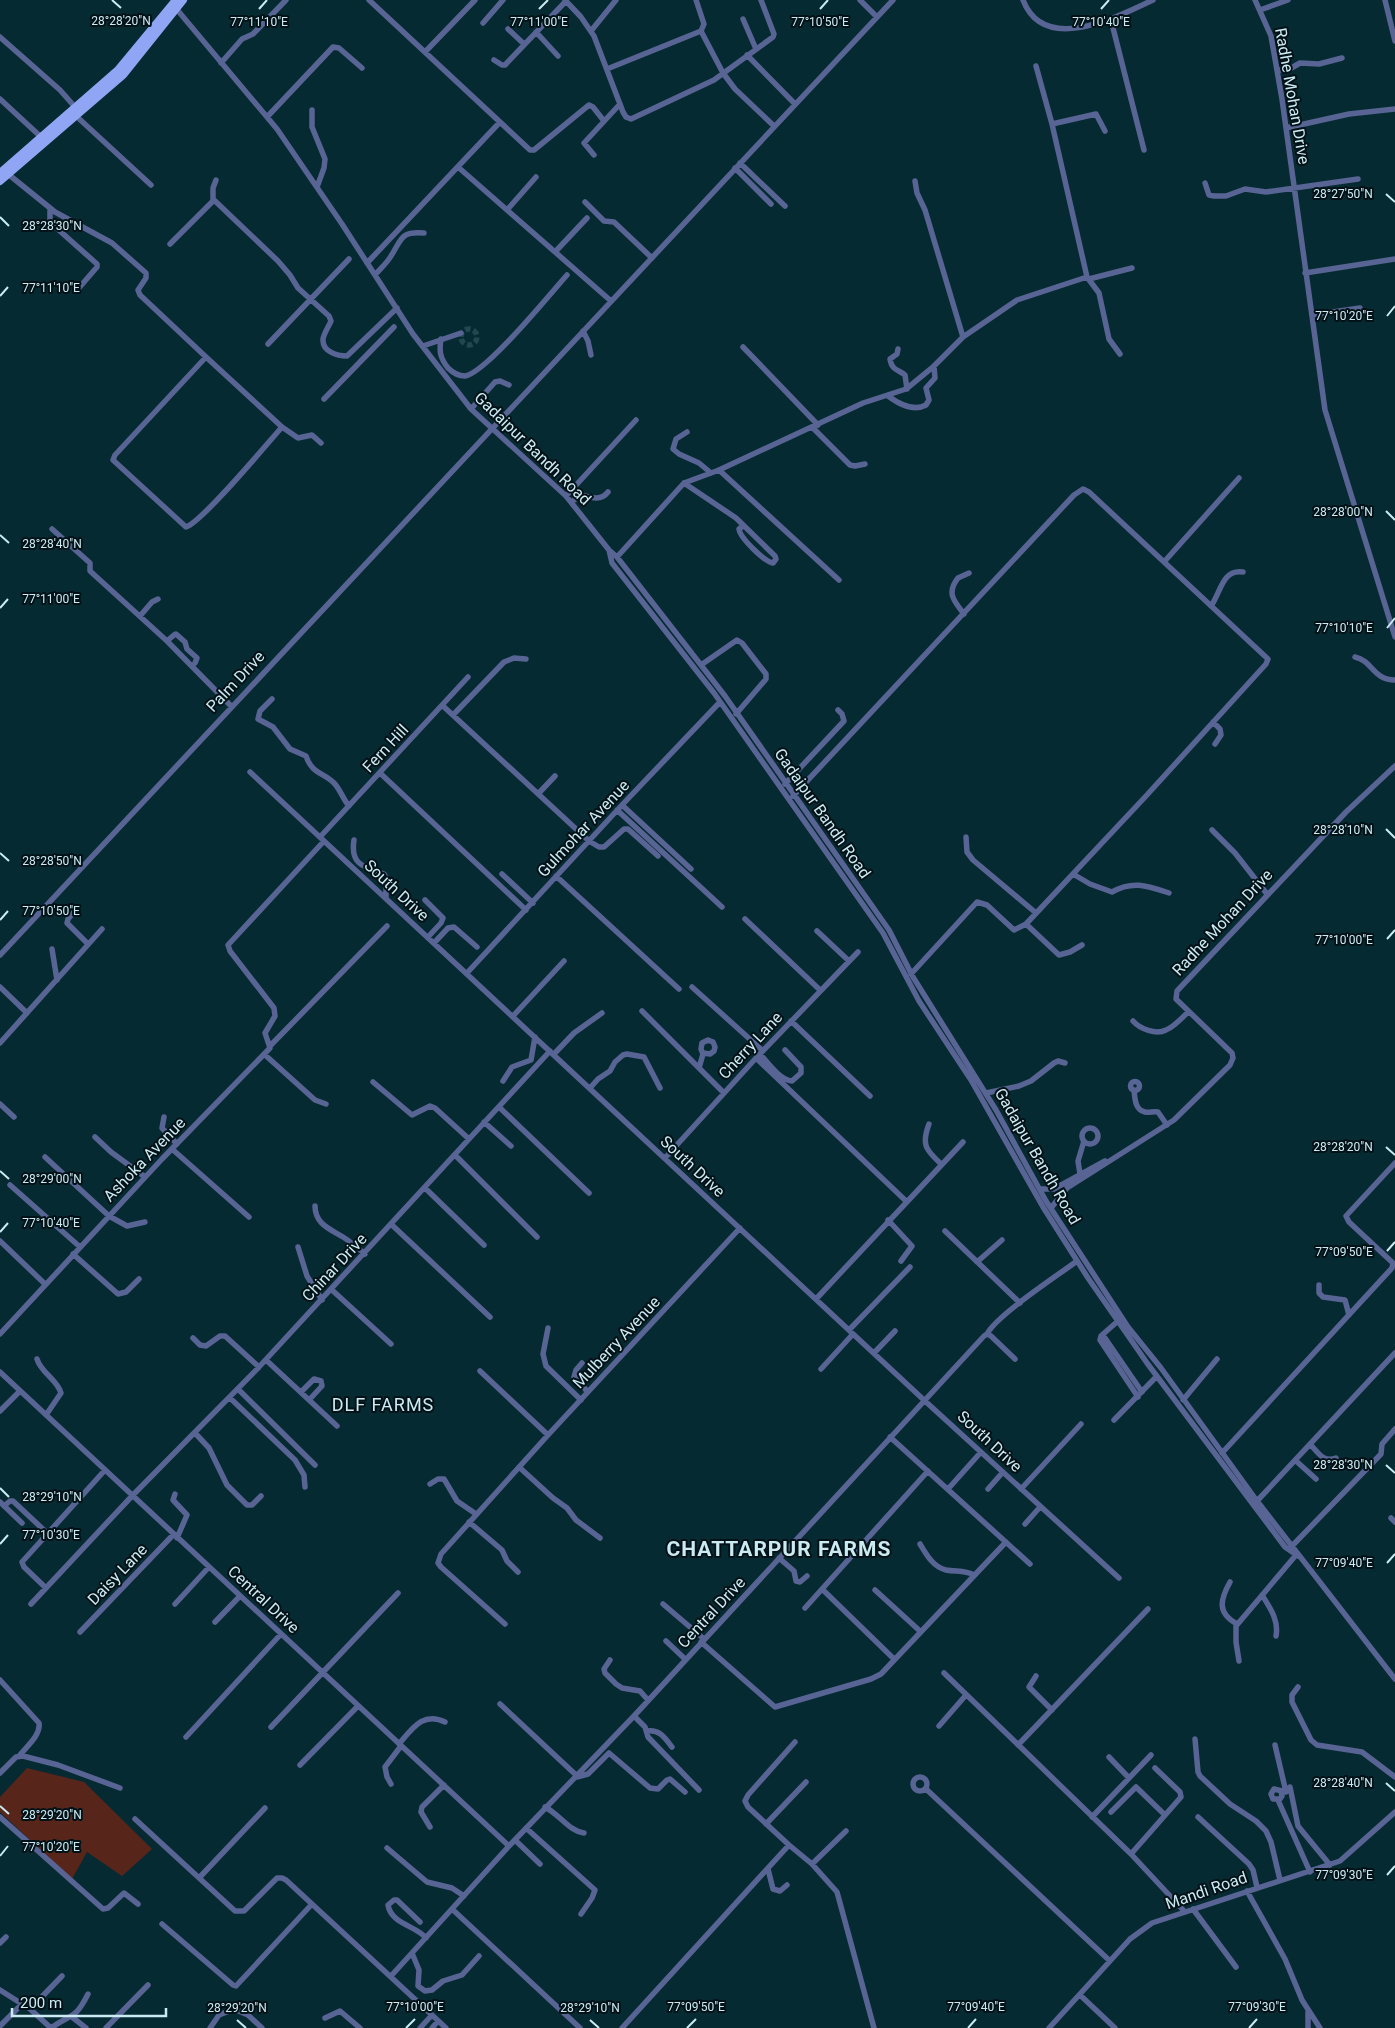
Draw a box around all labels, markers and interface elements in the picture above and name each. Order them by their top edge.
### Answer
text: 28°28'20"N [91,14,151,28]
text: 77°11'10"E [230,15,288,29]
text: 77°11'00"E [510,15,568,29]
text: 77°10'50"E [791,15,849,29]
text: 77°10'40"E [1072,15,1130,29]
street label: Radhe Mohan Drive [1271,26,1314,166]
text: 28°27'50"N [1313,187,1373,201]
text: 28°28'30"N [22,219,82,233]
text: 77°11'10"E [22,281,80,295]
text: 77°10'20"E [1315,309,1373,323]
street label: Gadaipur Bandh Road [471,388,595,509]
text: 28°28'00"N [1313,505,1373,519]
text: 28°28'40"N [22,537,82,551]
text: 77°11'00"E [22,592,80,606]
text: 77°10'10"E [1315,621,1373,635]
street label: Palm Drive [202,647,268,716]
street label: Fern Hill [358,720,412,776]
street label: Gadaipur Bandh Road [771,745,875,882]
street label: Gulmohar Avenue [533,776,633,881]
text: 28°28'10"N [1313,823,1373,837]
text: 28°28'50"N [22,854,82,868]
street label: South Drive [360,856,433,925]
street label: Radhe Mohan Drive [1168,865,1276,979]
text: 77°10'50"E [22,904,80,918]
text: 77°10'00"E [1315,933,1373,947]
street label: Cherry Lane [714,1008,786,1083]
street label: Gadaipur Bandh Road [991,1085,1084,1228]
street label: Ashoka Avenue [99,1113,189,1205]
street label: South Drive [656,1132,729,1201]
text: 28°28'20"N [1313,1140,1373,1154]
text: 28°29'00"N [22,1172,82,1186]
text: 77°10'40"E [22,1216,80,1230]
street label: Chinar Drive [298,1229,371,1305]
text: 77°09'50"E [1315,1245,1373,1259]
street label: Mulberry Avenue [569,1292,664,1392]
district label: DLF FARMS [332,1394,434,1415]
street label: South Drive [953,1407,1026,1476]
text: 28°28'30"N [1313,1458,1373,1472]
text: 28°29'10"N [22,1490,82,1504]
text: 77°10'30"E [22,1528,80,1542]
district label: CHATTARPUR FARMS [667,1537,891,1561]
street label: Daisy Lane [84,1540,151,1609]
text: 77°09'40"E [1315,1556,1373,1570]
street label: Central Drive [224,1562,303,1637]
street label: Central Drive [674,1573,749,1652]
text: 28°28'40"N [1313,1776,1373,1790]
text: 28°29'20"N [22,1808,82,1822]
text: 77°10'20"E [22,1840,80,1854]
street label: Mandi Road [1163,1868,1249,1913]
text: 77°09'30"E [1315,1868,1373,1882]
scale bar [12,1986,166,2018]
text: 200 m [20,1994,62,2012]
text: 77°10'00"E [386,2000,444,2014]
text: 77°09'50"E [667,2000,725,2014]
text: 77°09'40"E [947,2000,1005,2014]
text: 77°09'30"E [1228,2000,1286,2014]
text: 28°29'20"N [207,2001,267,2015]
text: 28°29'10"N [560,2001,620,2015]

